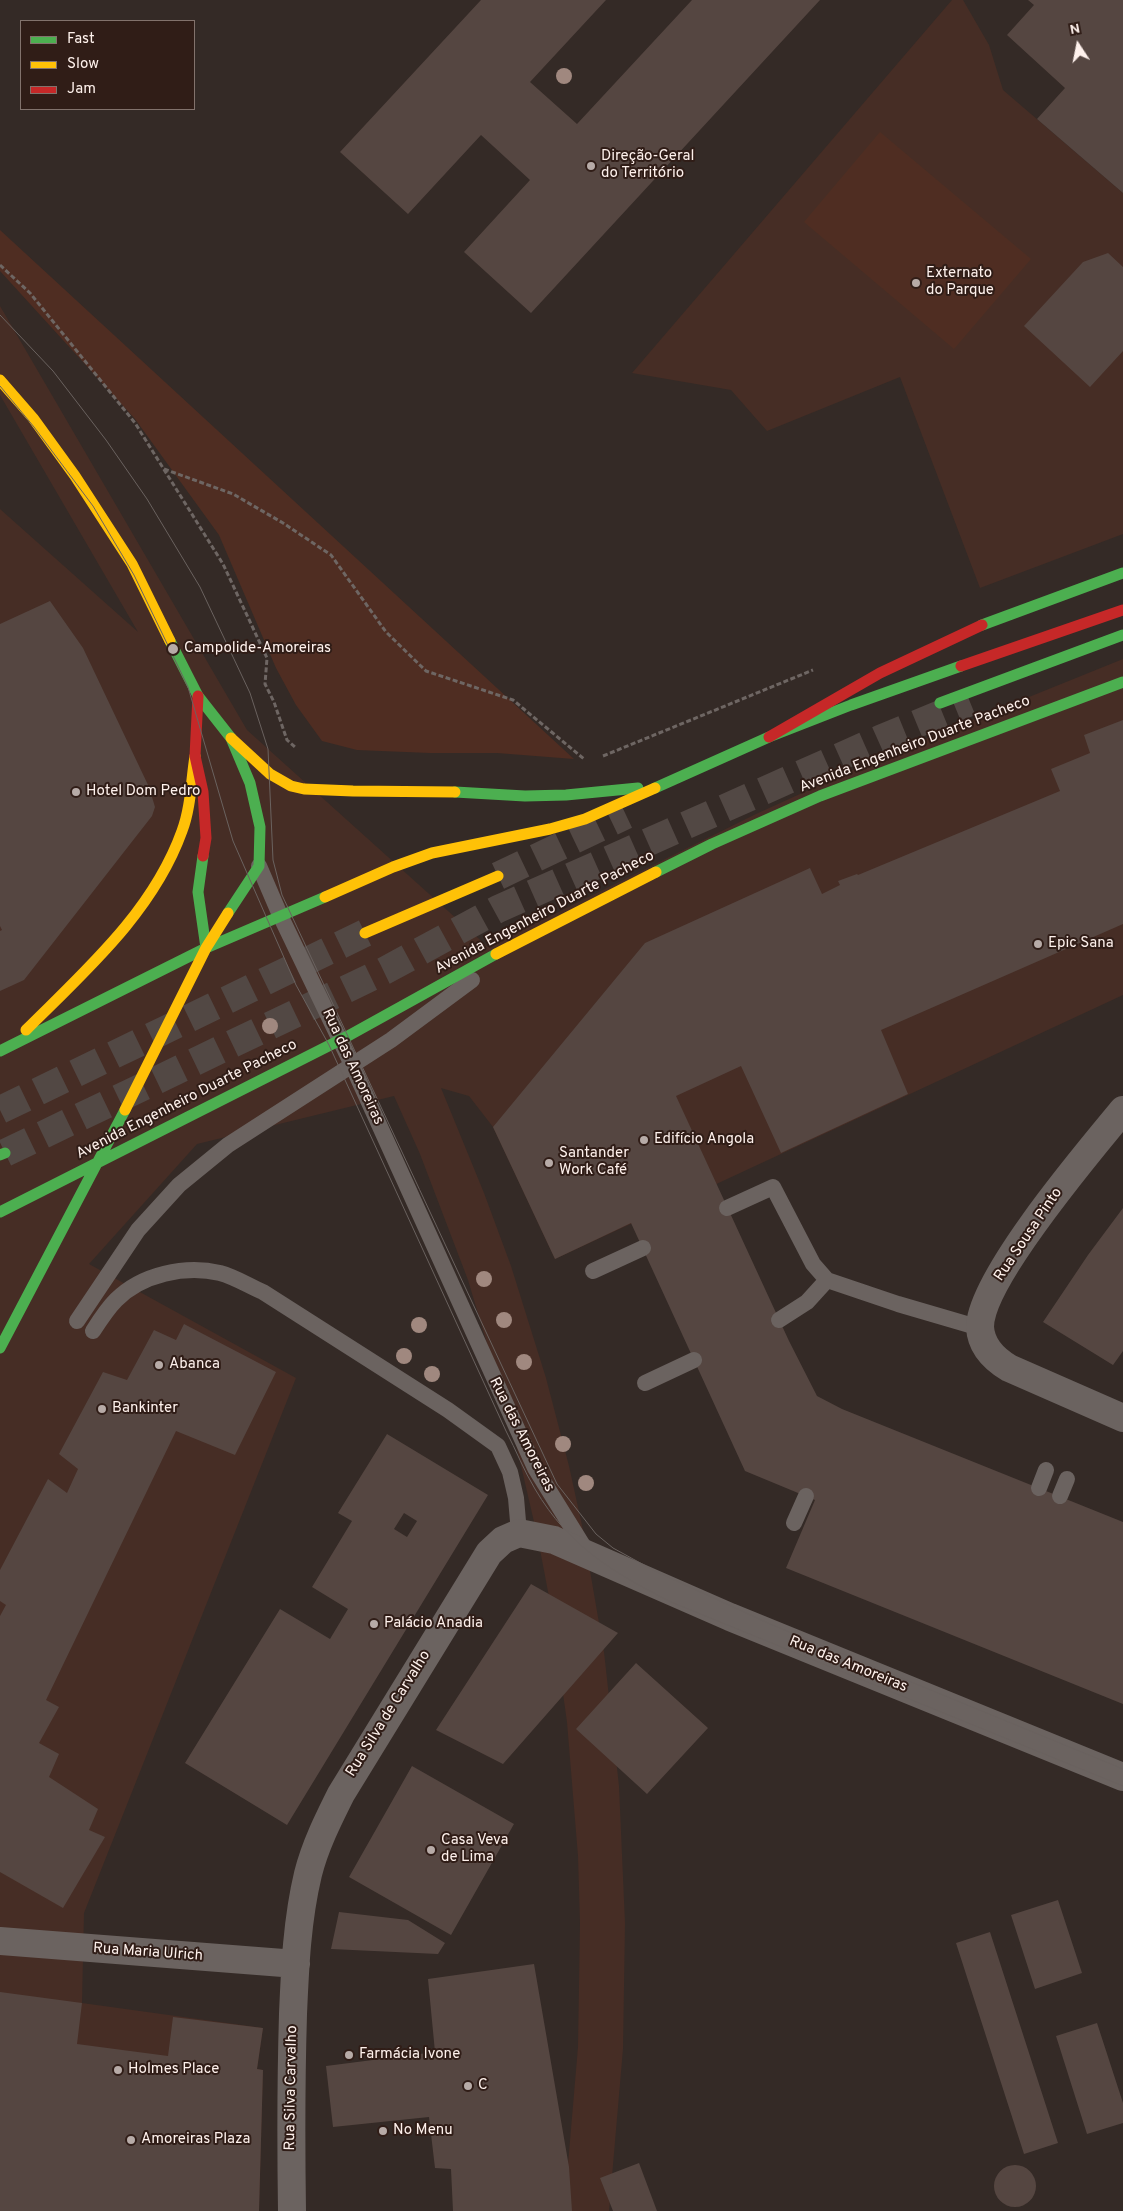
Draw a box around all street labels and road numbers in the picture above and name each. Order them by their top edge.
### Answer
street label: Avenida Engenheiro Duarte Pacheco [797,693,1033,797]
street label: Avenida Engenheiro Duarte Pacheco [432,847,658,979]
street label: Rua das Amoreiras [317,1006,387,1128]
street label: Avenida Engenheiro Duarte Pacheco [73,1036,301,1164]
street label: Rua Sousa Pinto [991,1185,1067,1285]
street label: Rua das Amoreiras [484,1375,558,1495]
street label: Rua das Amoreiras [786,1633,910,1697]
street label: Rua Silva de Carvalho [343,1648,435,1780]
street label: Rua Maria Ulrich [92,1940,204,1966]
street label: Rua Silva Carvalho [282,2025,302,2151]

